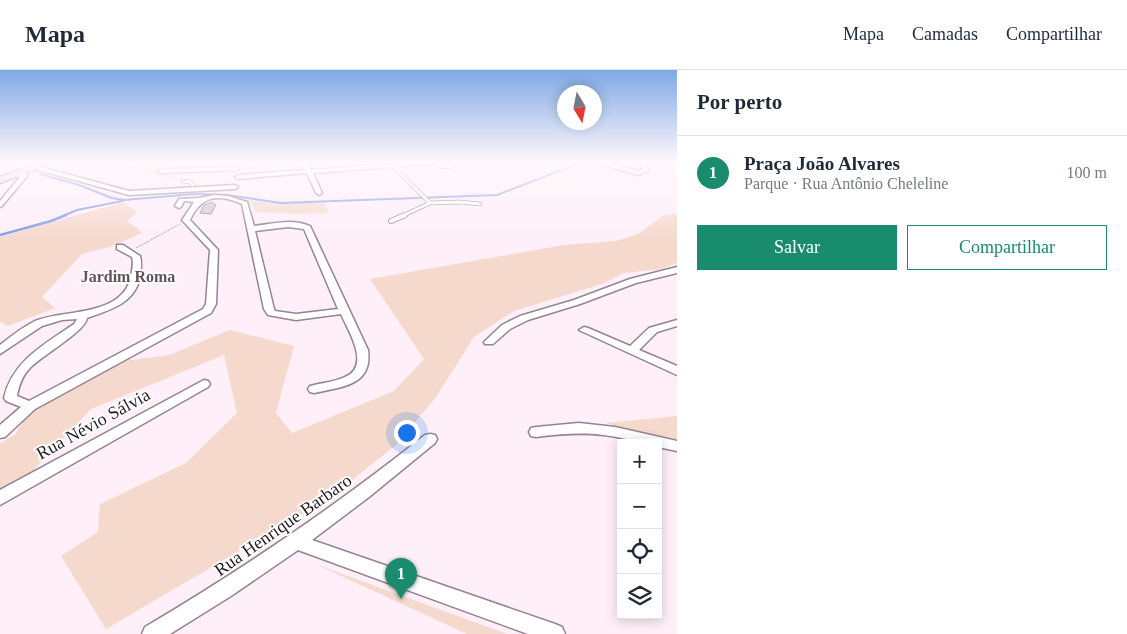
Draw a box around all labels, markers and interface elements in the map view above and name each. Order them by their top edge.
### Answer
text: Mapa [25,21,85,47]
text: Mapa [843,24,884,44]
text: Camadas [912,24,978,44]
text: Compartilhar [1006,24,1102,44]
north arrow [557,85,602,130]
text: Por perto [697,90,782,114]
text: Praça João Alvares [744,153,900,174]
text: 1 [709,164,717,181]
text: 100 m [1067,164,1107,181]
text: Parque · Rua Antônio Cheleline [744,175,948,192]
button: Salvar [697,225,897,270]
button: Compartilhar [907,225,1107,270]
district label: Jardim Roma [81,268,175,285]
street label: Rua Névio Sálvia [33,384,153,464]
your location [394,420,420,446]
map controls [617,439,662,619]
button: + [617,439,662,484]
street label: Rua Henrique Barbaro [211,470,355,580]
button: − [617,484,662,529]
button: locate [617,529,662,574]
pin: 1 [385,558,417,599]
button: layers [617,574,662,619]

